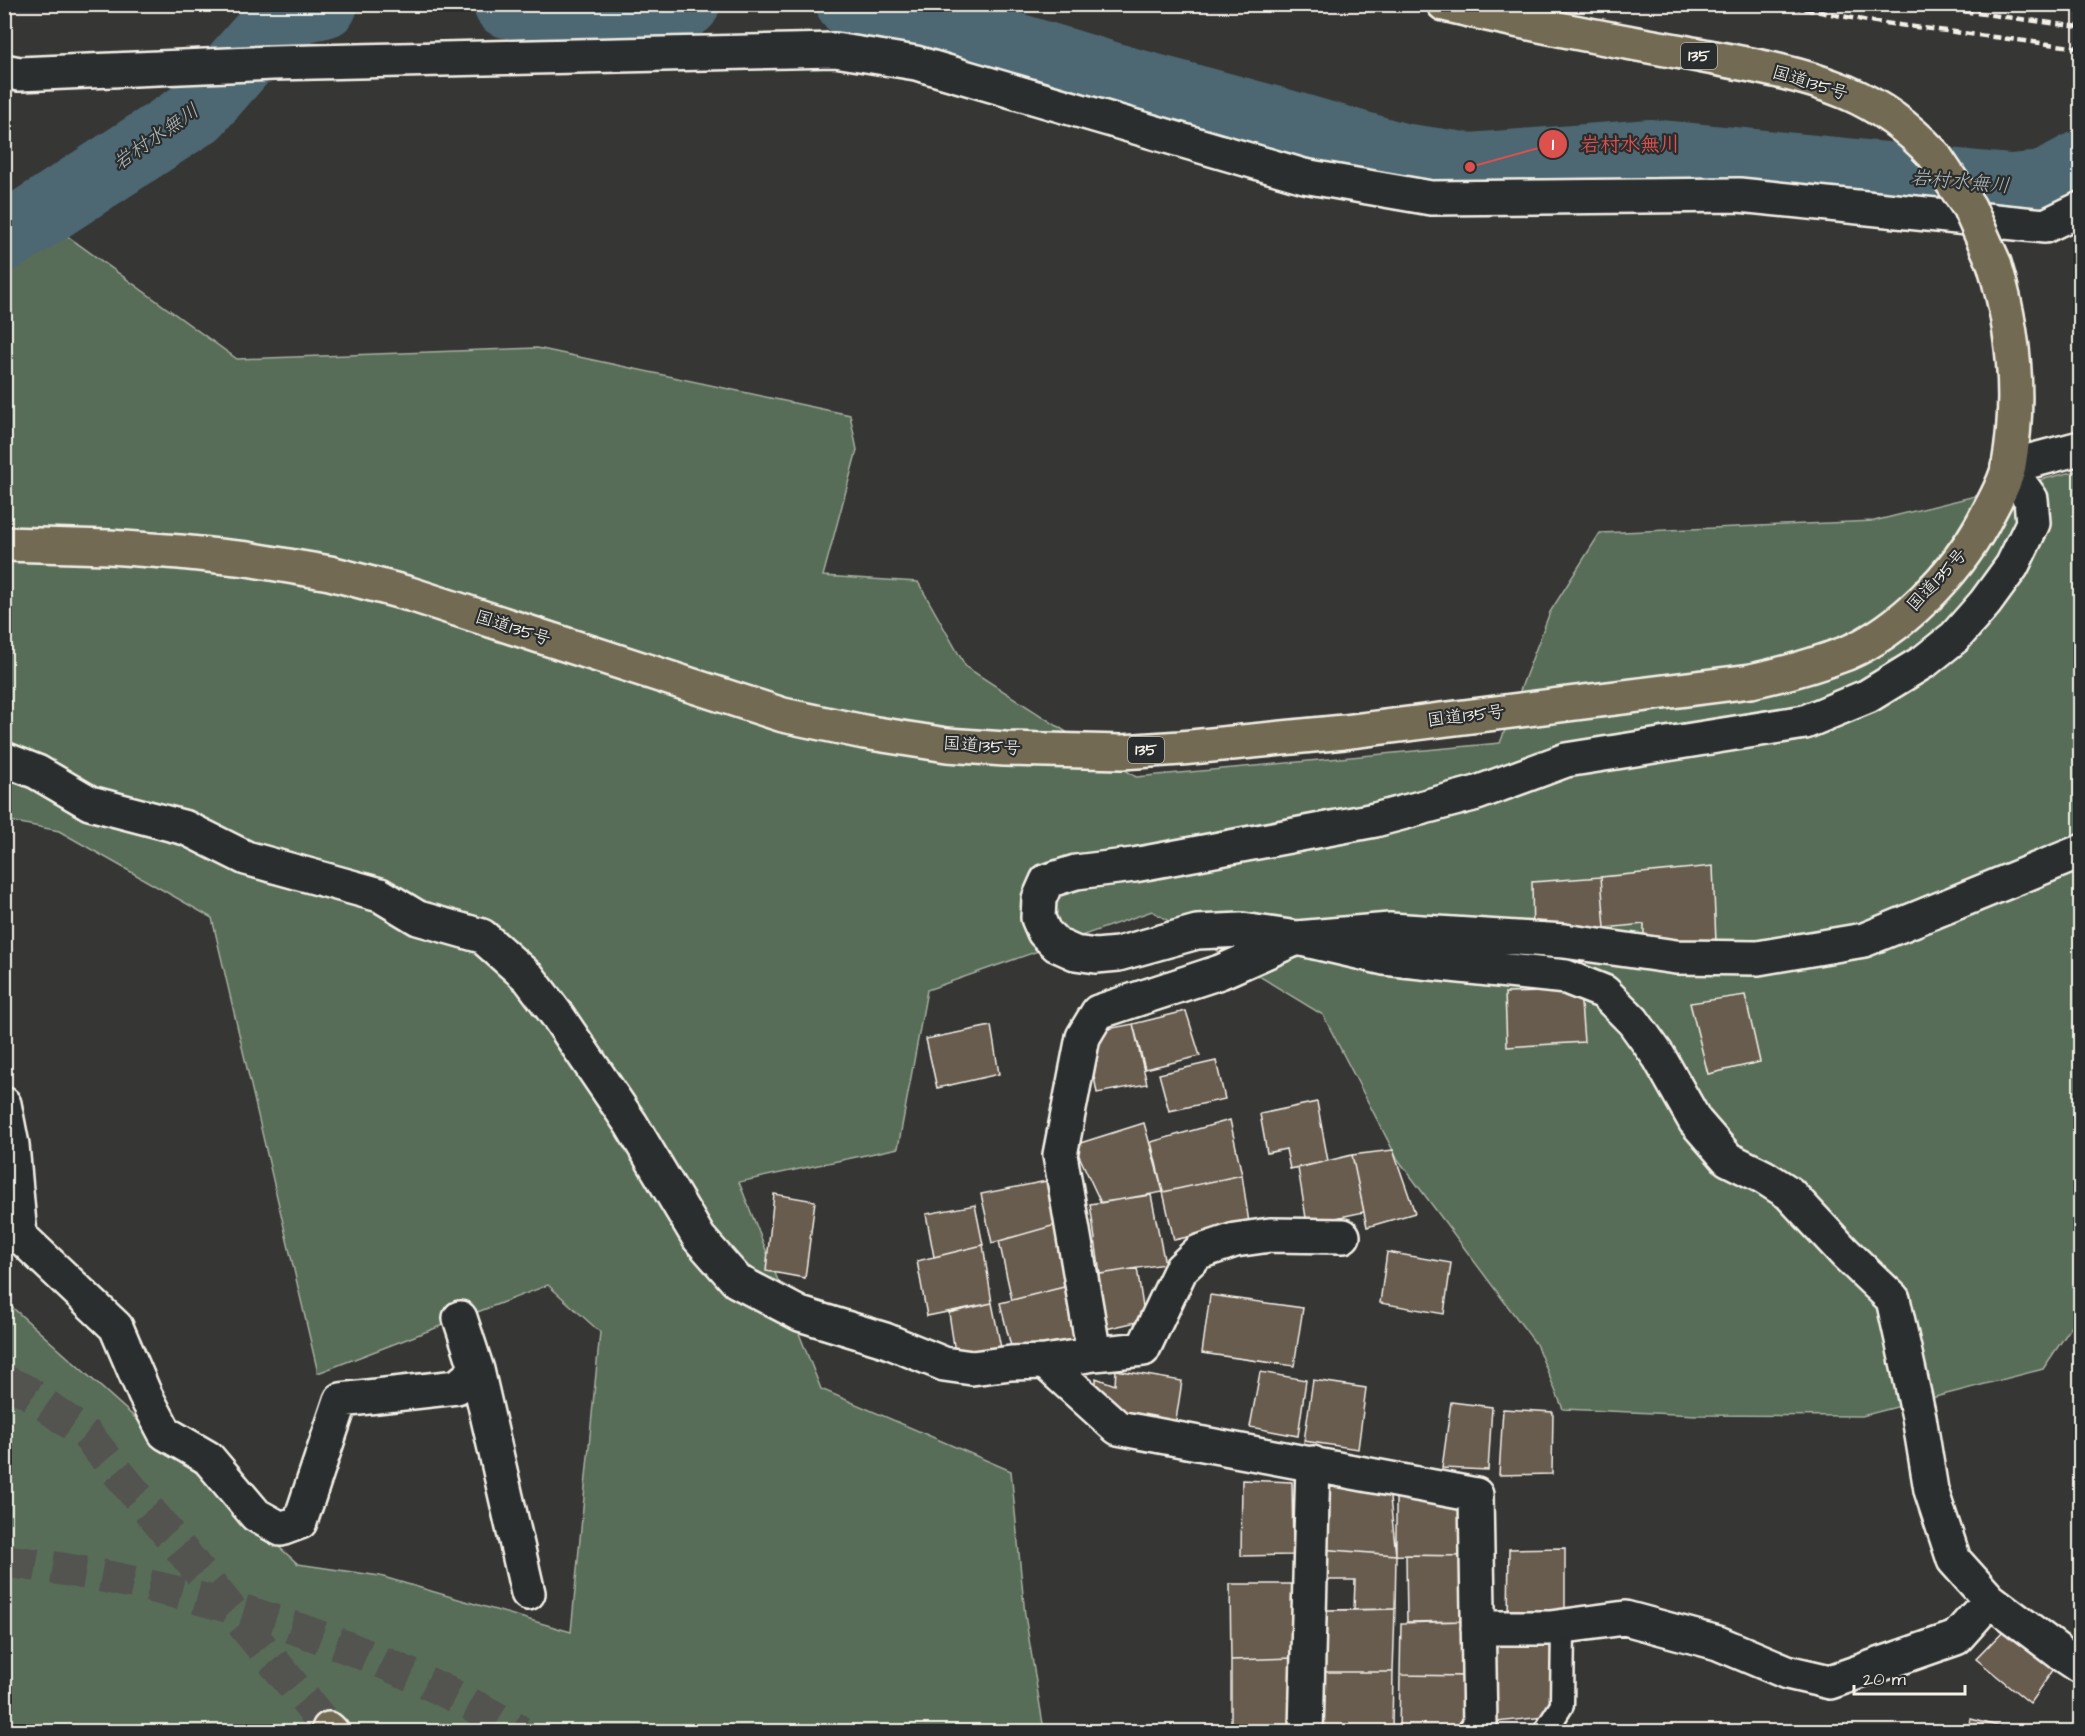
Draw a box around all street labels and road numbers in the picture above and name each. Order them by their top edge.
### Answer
road number: 135 [1681,43,1717,69]
street label: 国道135号 [1769,60,1851,106]
street label: 国道135号 [1901,543,1973,617]
street label: 国道135号 [472,604,554,652]
street label: 国道135号 [1426,699,1506,733]
street label: 国道135号 [942,731,1022,761]
road number: 135 [1128,737,1164,763]

